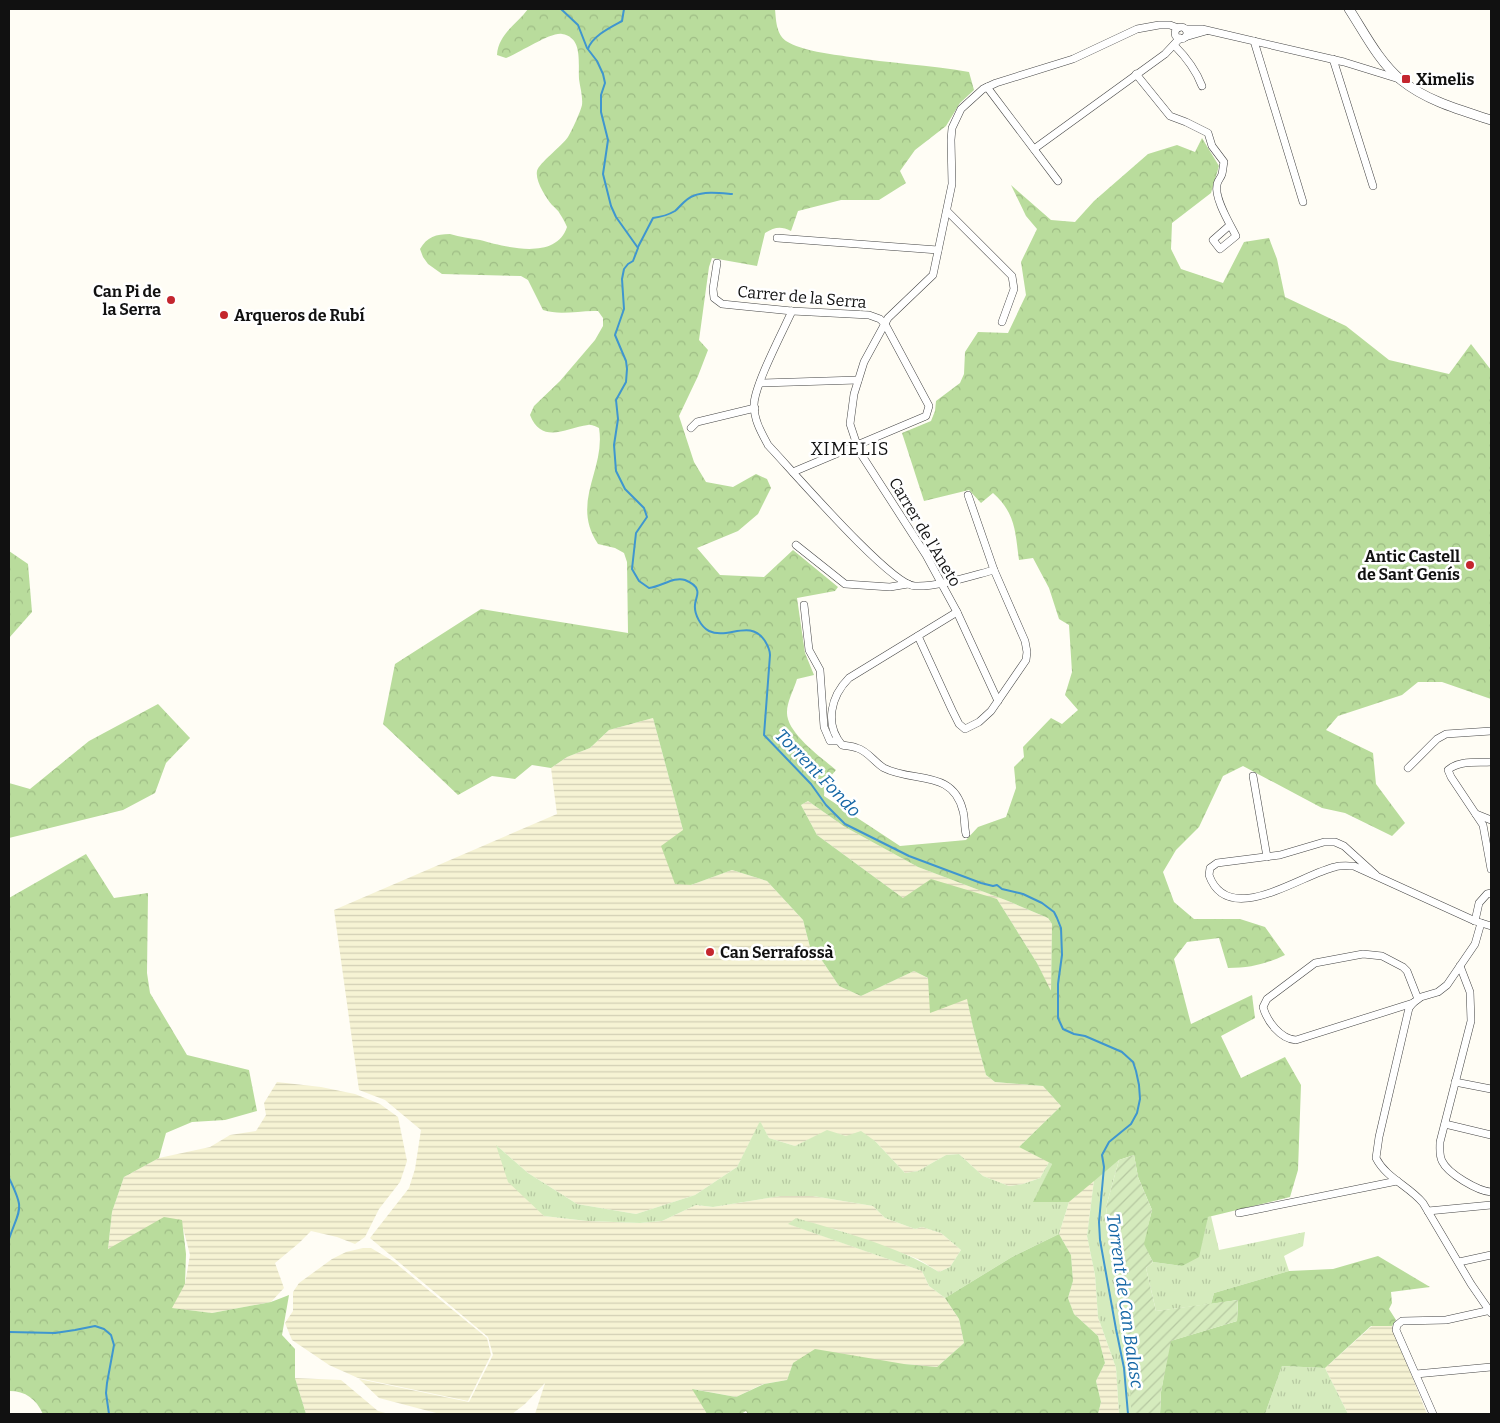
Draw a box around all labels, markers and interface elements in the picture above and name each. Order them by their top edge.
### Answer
place label: Ximelis [1416,70,1474,89]
marker: Ximelis [1400,73,1412,85]
place label: Can Pi de la Serra [93,282,161,319]
street label: Carrer de la Serra [737,282,868,312]
marker: Can Pi de la Serra [165,294,177,306]
place label: Arqueros de Rubí [234,306,365,325]
marker: Arqueros de Rubí [218,309,230,321]
district label: XIMELIS [810,438,890,460]
street label: Carrer de l'Aneto [885,474,965,590]
place label: Antic Castell de Sant Genís [1357,547,1460,584]
marker: Antic Castell de Sant Genís [1464,559,1476,571]
water label: Torrent Fondo [770,724,866,822]
place label: Can Serrafossà [720,943,834,962]
marker: Can Serrafossà [704,946,716,958]
water label: Torrent de Can Balasc [1102,1212,1148,1390]

